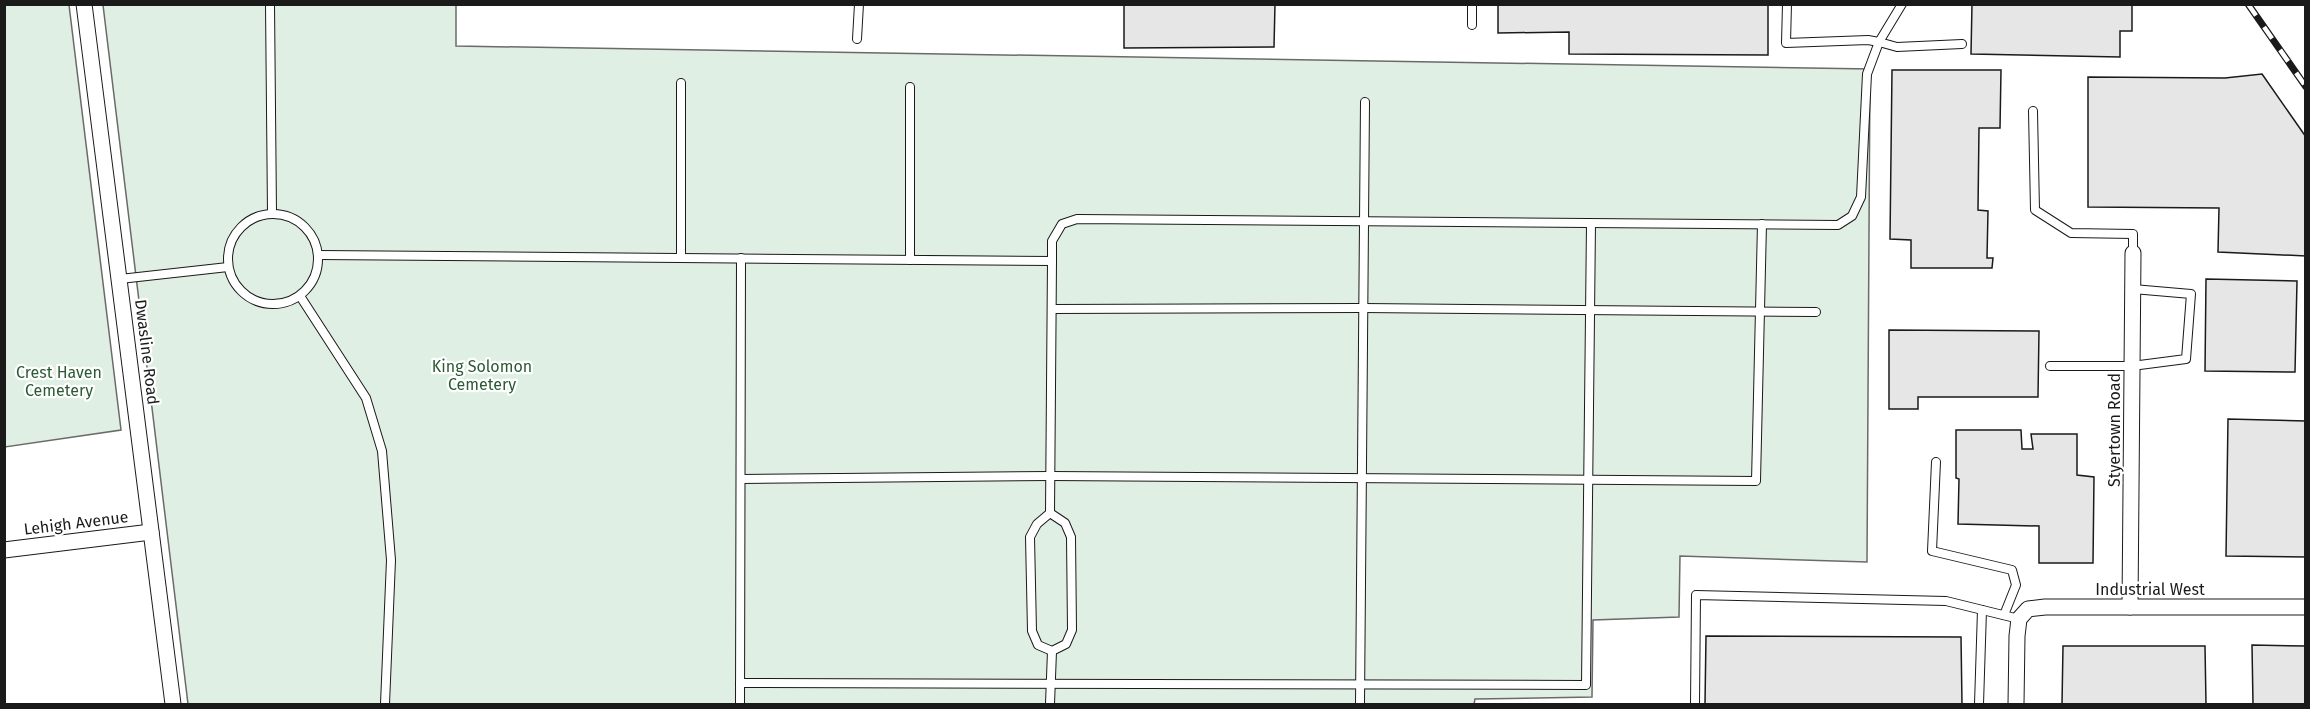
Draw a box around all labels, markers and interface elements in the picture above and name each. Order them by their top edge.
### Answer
street label: Dwasline Road [131,298,163,406]
park label: King Solomon Cemetery [432,357,532,394]
park label: Crest Haven Cemetery [16,363,102,400]
street label: Styertown Road [2105,373,2124,487]
street label: Lehigh Avenue [23,507,129,539]
street label: Industrial West [2095,580,2205,599]

